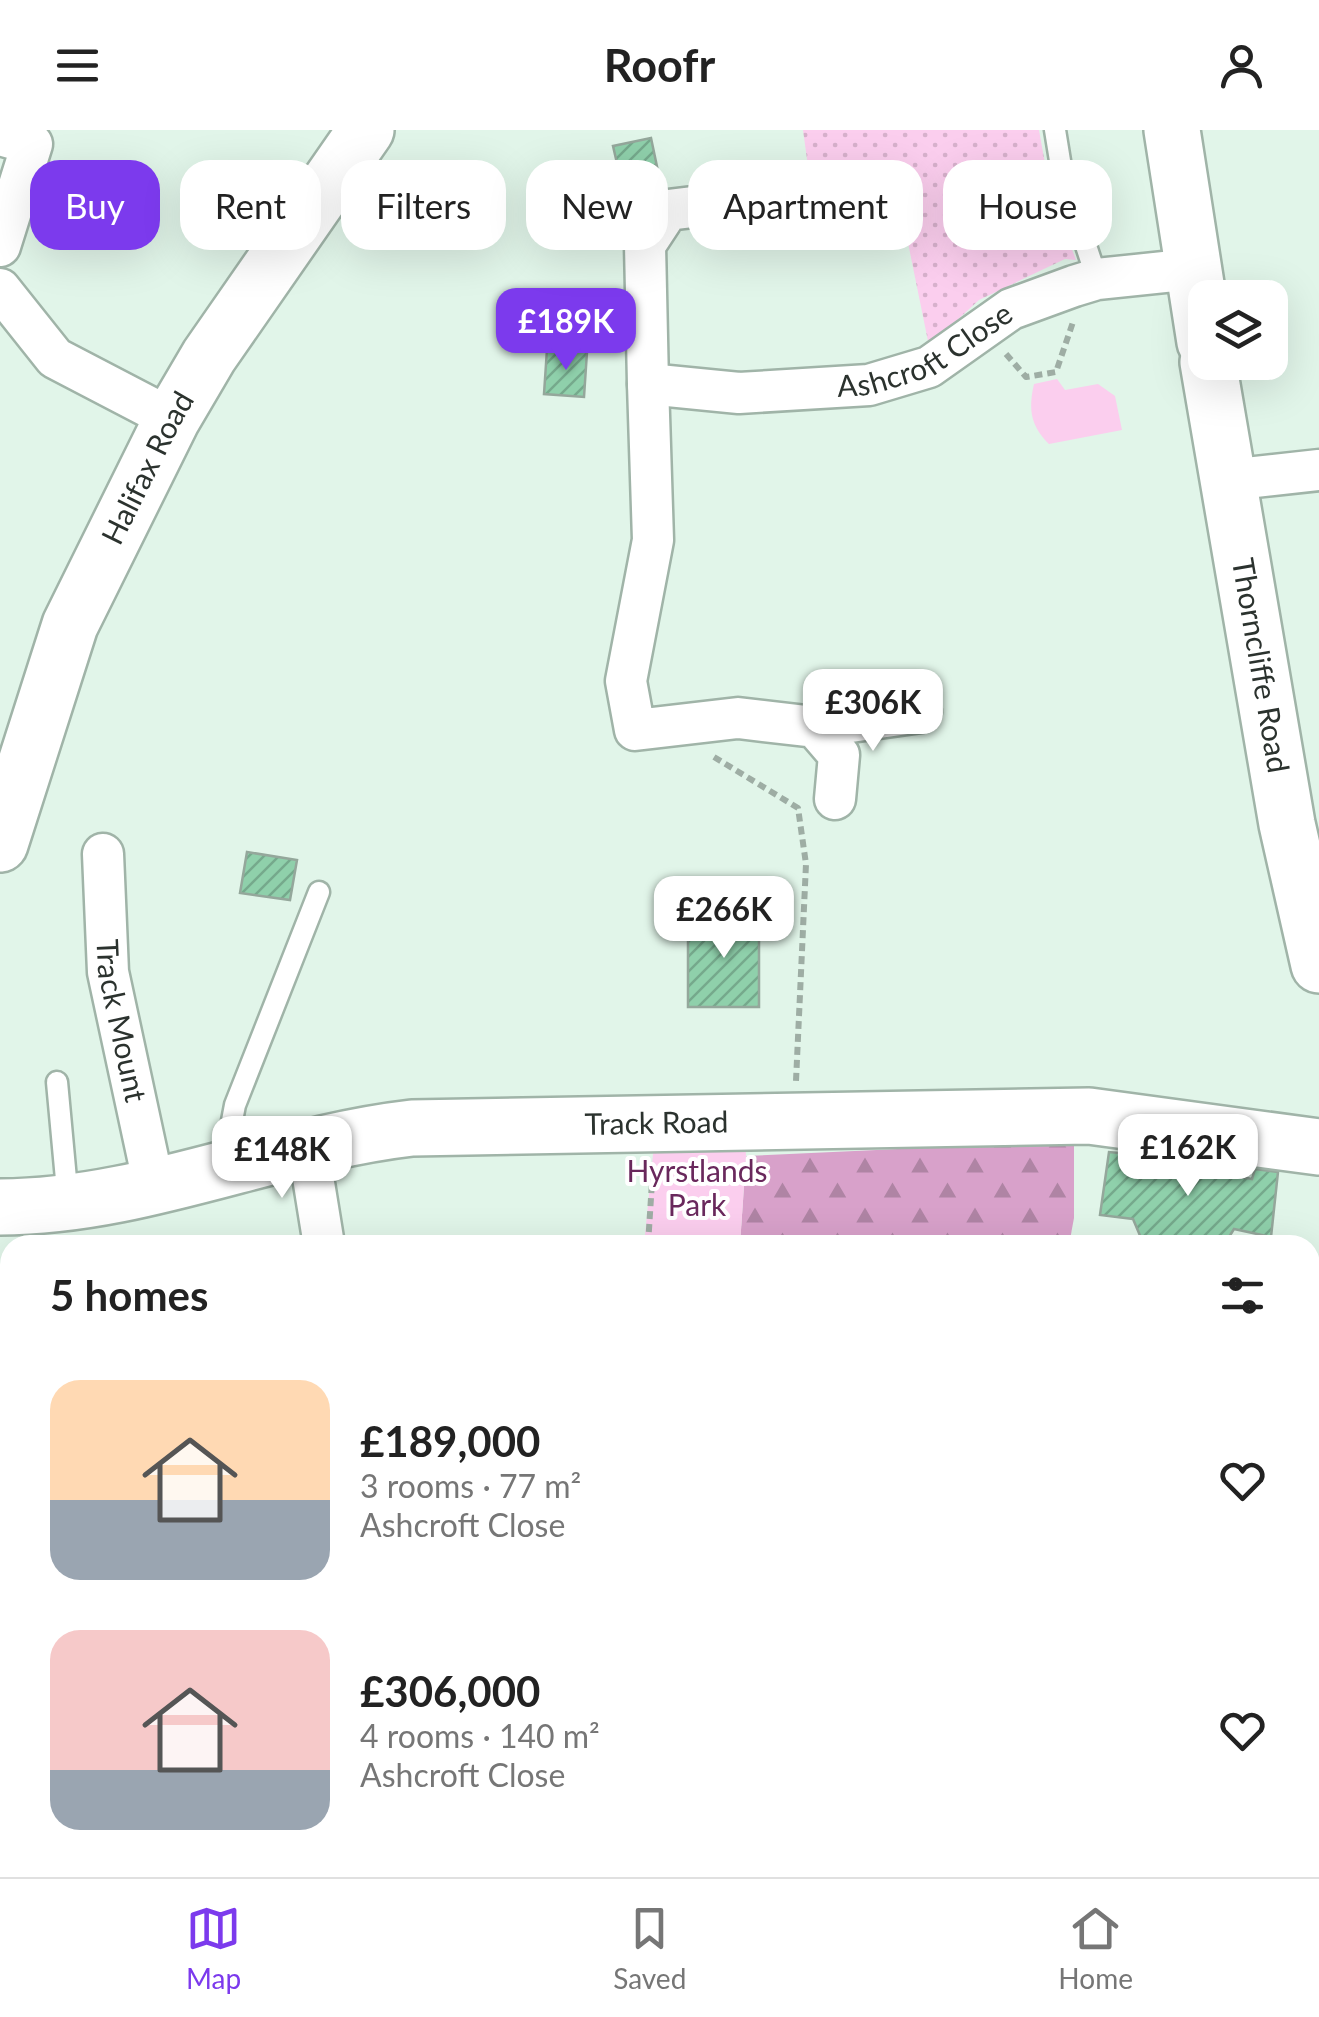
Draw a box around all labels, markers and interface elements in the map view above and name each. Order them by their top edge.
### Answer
icon: menu [50,38,105,93]
text: Roofr [604,38,715,92]
icon: person [1214,38,1269,93]
chip: Buy [30,160,160,250]
chip: Rent [180,160,321,250]
chip: Filters [341,160,506,250]
chip: New [526,160,668,250]
chip: Apartment [688,160,923,250]
chip: House [943,160,1112,250]
map controls [1188,280,1288,380]
button: layers [1188,280,1288,380]
pin: £189K [496,288,636,373]
street label: Ashcroft Close [836,294,1018,403]
text: £189K [518,301,614,340]
street label: Halifax Road [93,384,200,550]
street label: Thorncliffe Road [1226,555,1298,775]
pin: £306K [803,669,943,754]
text: £306K [825,682,921,721]
pin: £266K [654,876,794,961]
text: £266K [676,889,772,928]
street label: Track Mount [91,938,156,1105]
street label: Track Road [584,1102,729,1141]
pin: £162K [1118,1114,1258,1199]
pin: £148K [212,1116,352,1201]
text: £162K [1140,1127,1236,1166]
text: £148K [234,1129,330,1168]
park label: Hyrstlands Park [626,1152,768,1222]
icon: filters [1215,1268,1270,1323]
text: 5 homes [50,1270,208,1320]
text: £189,000 [360,1416,540,1466]
icon: home [130,1420,250,1540]
icon: heart [1215,1453,1270,1508]
text: 3 rooms · 77 m² [360,1466,581,1505]
text: Ashcroft Close [360,1505,565,1544]
text: £306,000 [360,1666,540,1716]
icon: home [130,1670,250,1790]
icon: heart [1215,1703,1270,1758]
text: 4 rooms · 140 m² [360,1716,600,1755]
text: Ashcroft Close [360,1755,565,1794]
tab: Map [186,1901,241,1995]
tab: Saved [613,1901,686,1995]
tab: Home [1058,1901,1133,1995]

